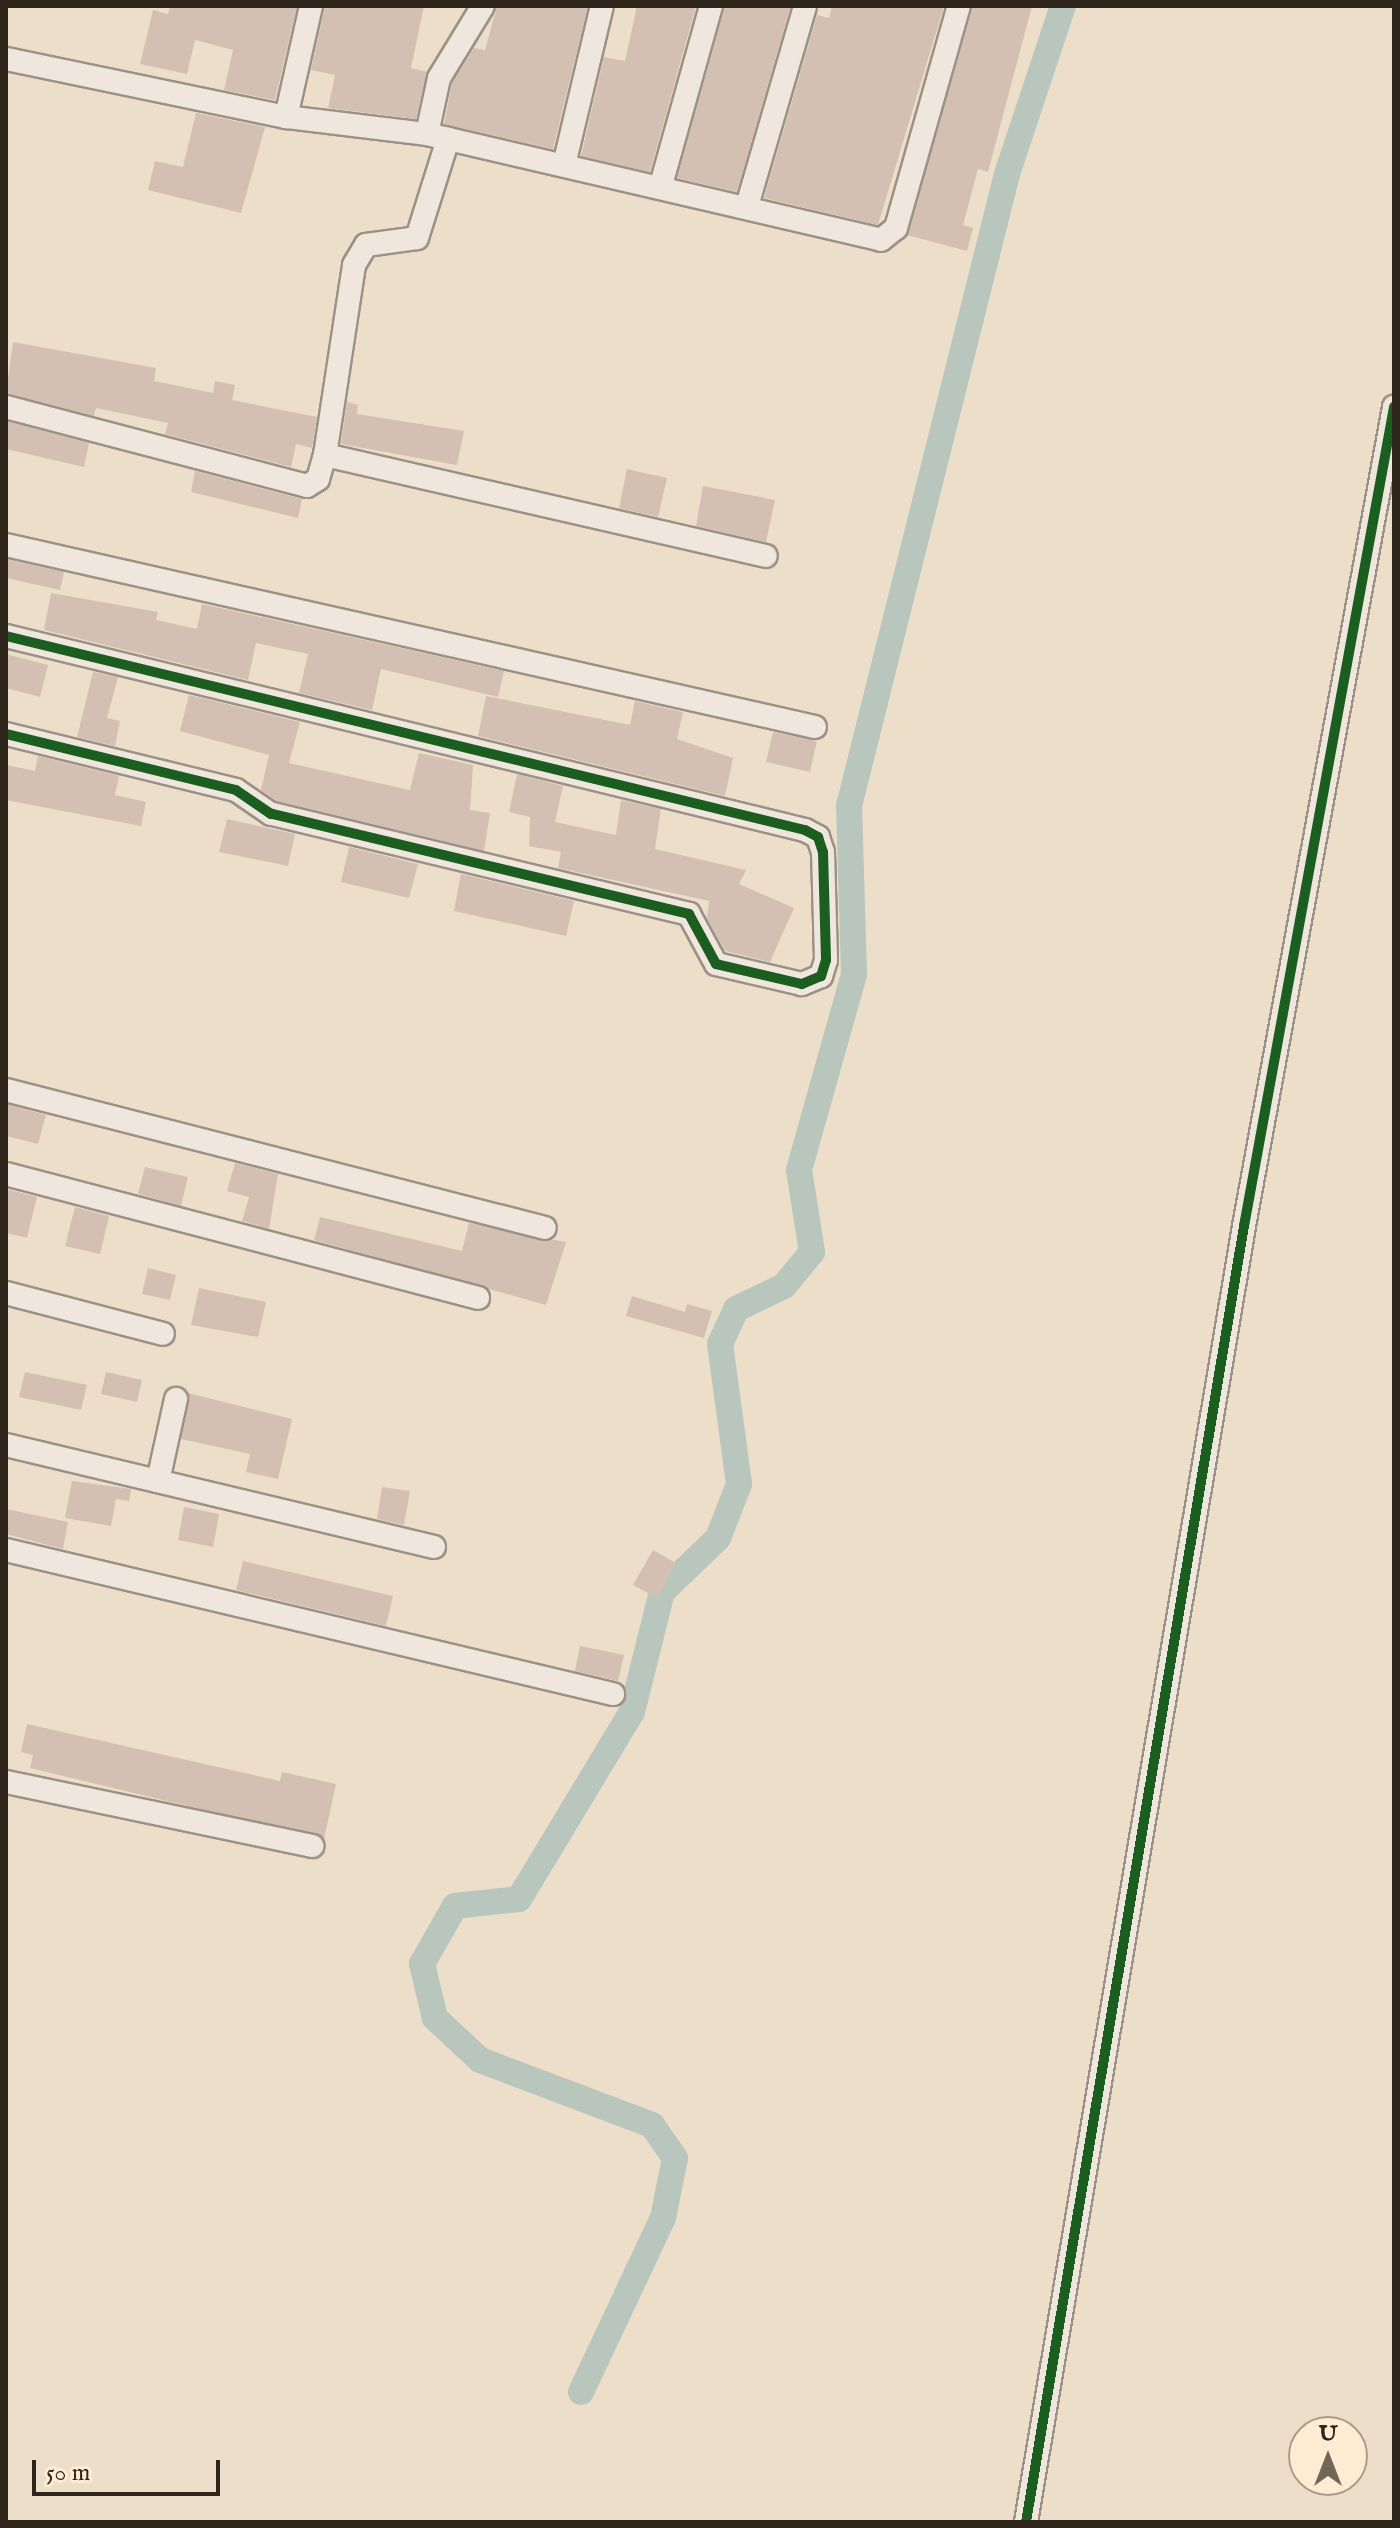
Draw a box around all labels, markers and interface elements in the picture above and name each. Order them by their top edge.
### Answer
north arrow [1288,2416,1368,2496]
text: U [1319,2420,1337,2448]
scale bar [36,2444,224,2494]
text: 50 m [46,2458,90,2489]

